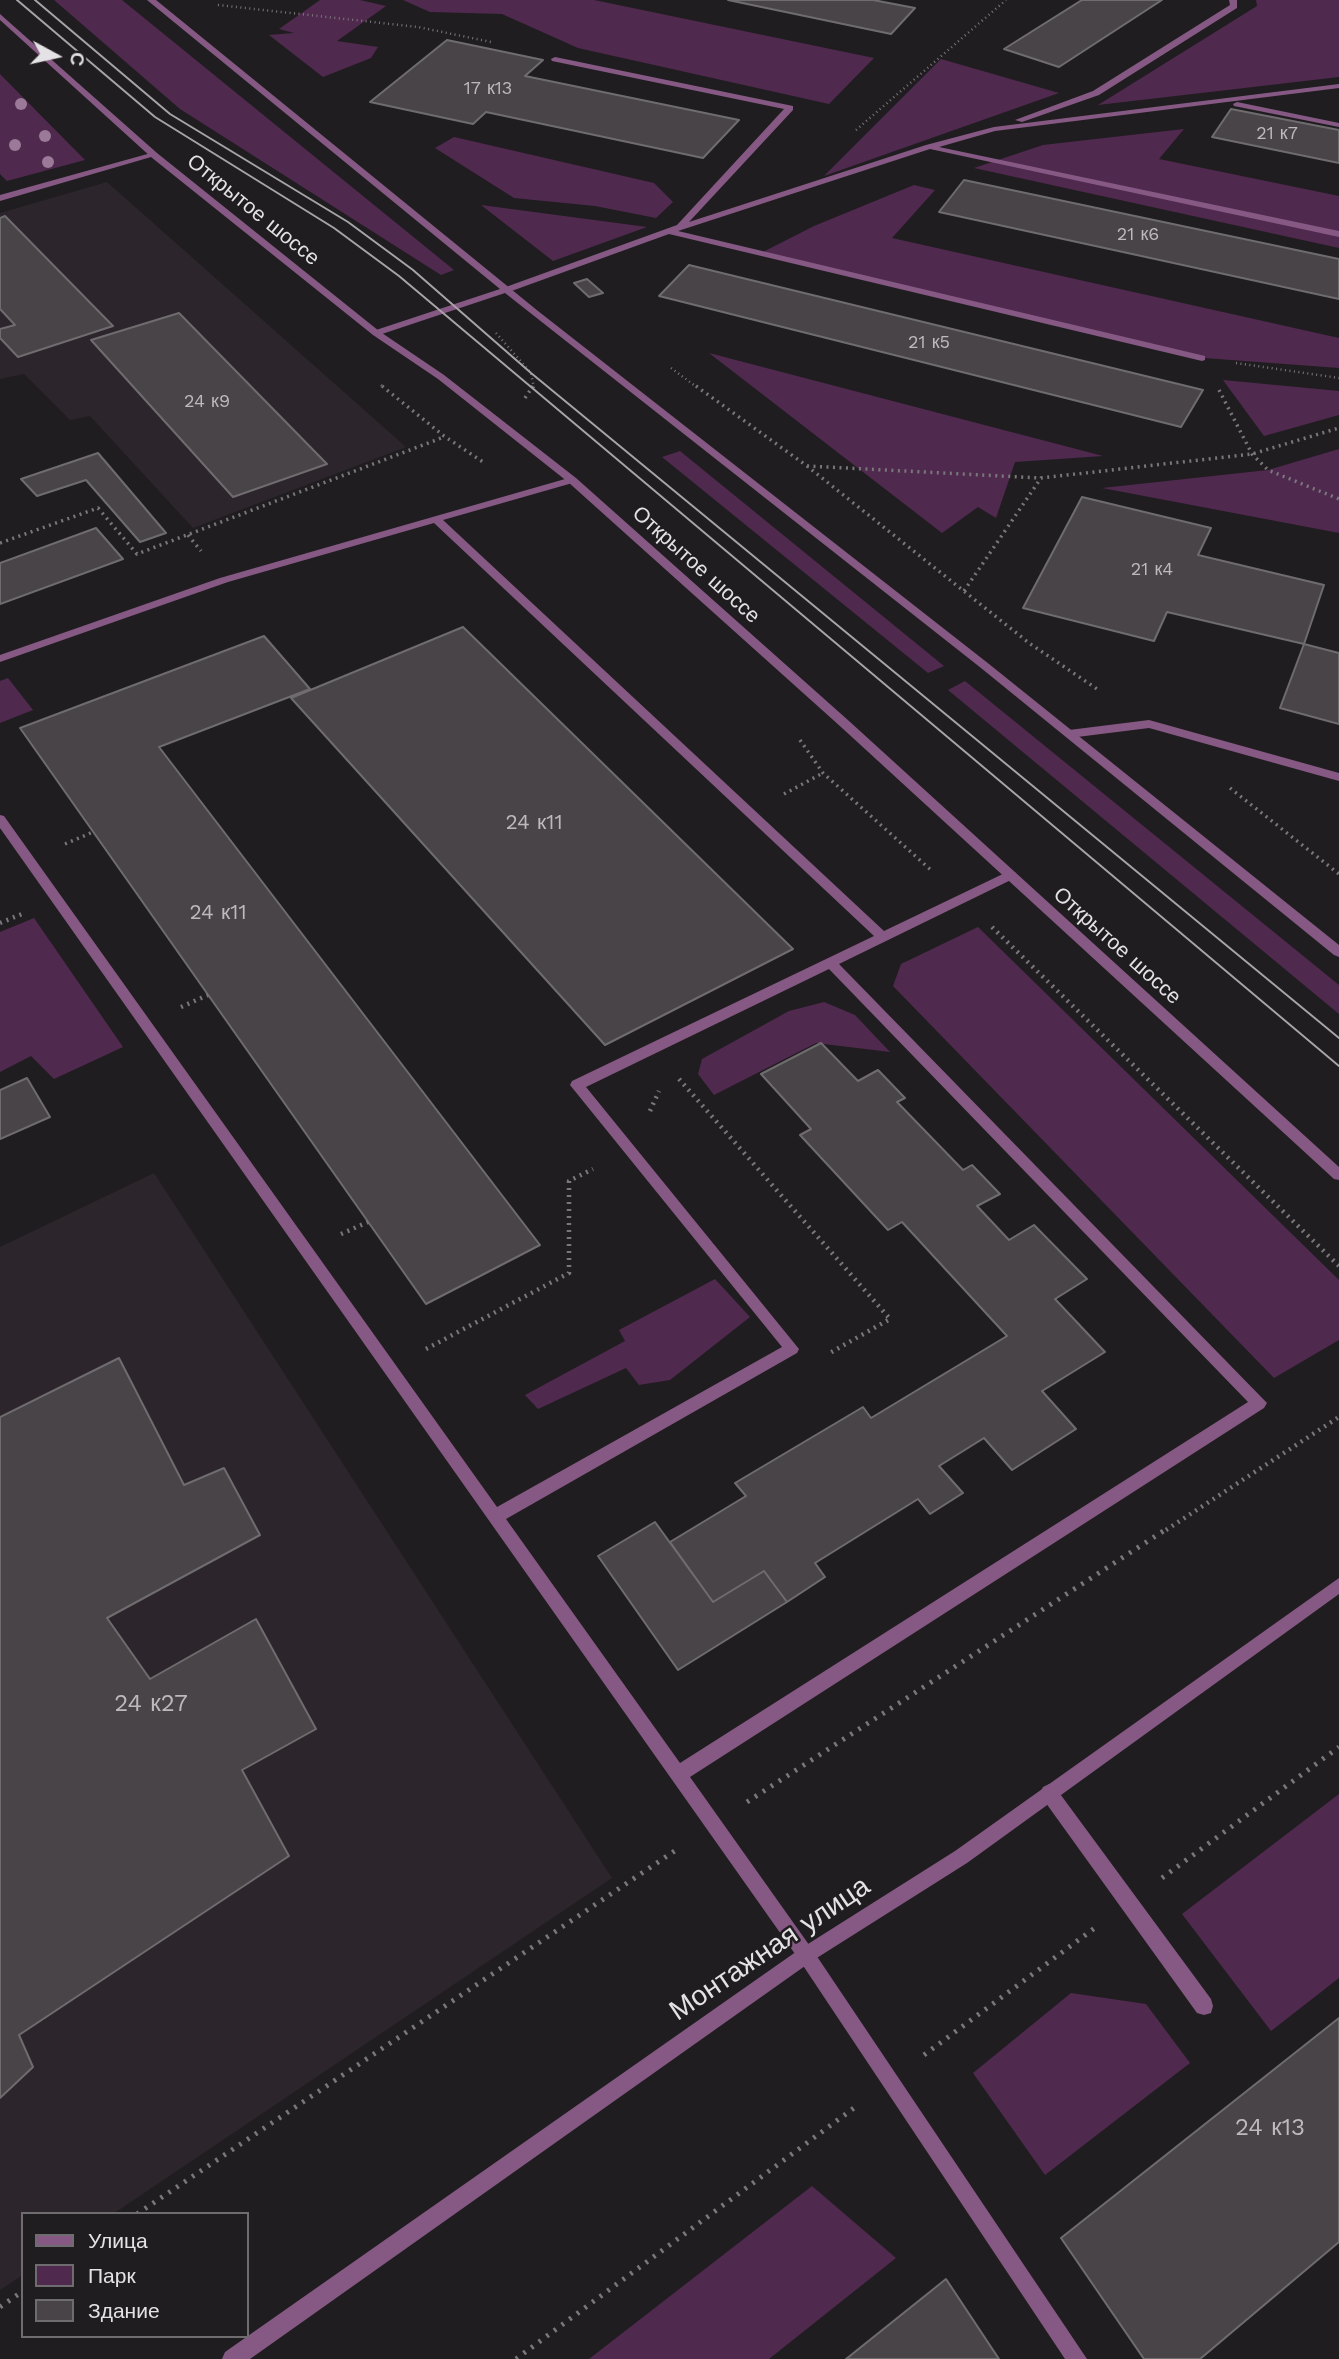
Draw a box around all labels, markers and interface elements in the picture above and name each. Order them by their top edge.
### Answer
north arrow [21,21,91,91]
text: С [65,51,90,67]
house number: 17 к13 [464,78,512,100]
house number: 21 к7 [1256,123,1298,145]
street label: Открытое шоссе [182,149,324,271]
house number: 21 к6 [1117,224,1159,246]
house number: 21 к5 [908,332,950,354]
house number: 24 к9 [184,391,230,413]
street label: Открытое шоссе [627,501,765,629]
house number: 21 к4 [1131,559,1173,581]
house number: 24 к11 [505,810,563,836]
street label: Открытое шоссе [1048,882,1186,1010]
house number: 24 к11 [189,900,247,926]
house number: 24 к27 [114,1690,188,1718]
street label: Монтажная улица [664,1870,876,2028]
house number: 24 к13 [1235,2114,1305,2142]
legend [21,2212,248,2338]
text: Улица [88,2228,148,2253]
text: Парк [88,2263,136,2288]
text: Здание [88,2298,160,2323]

